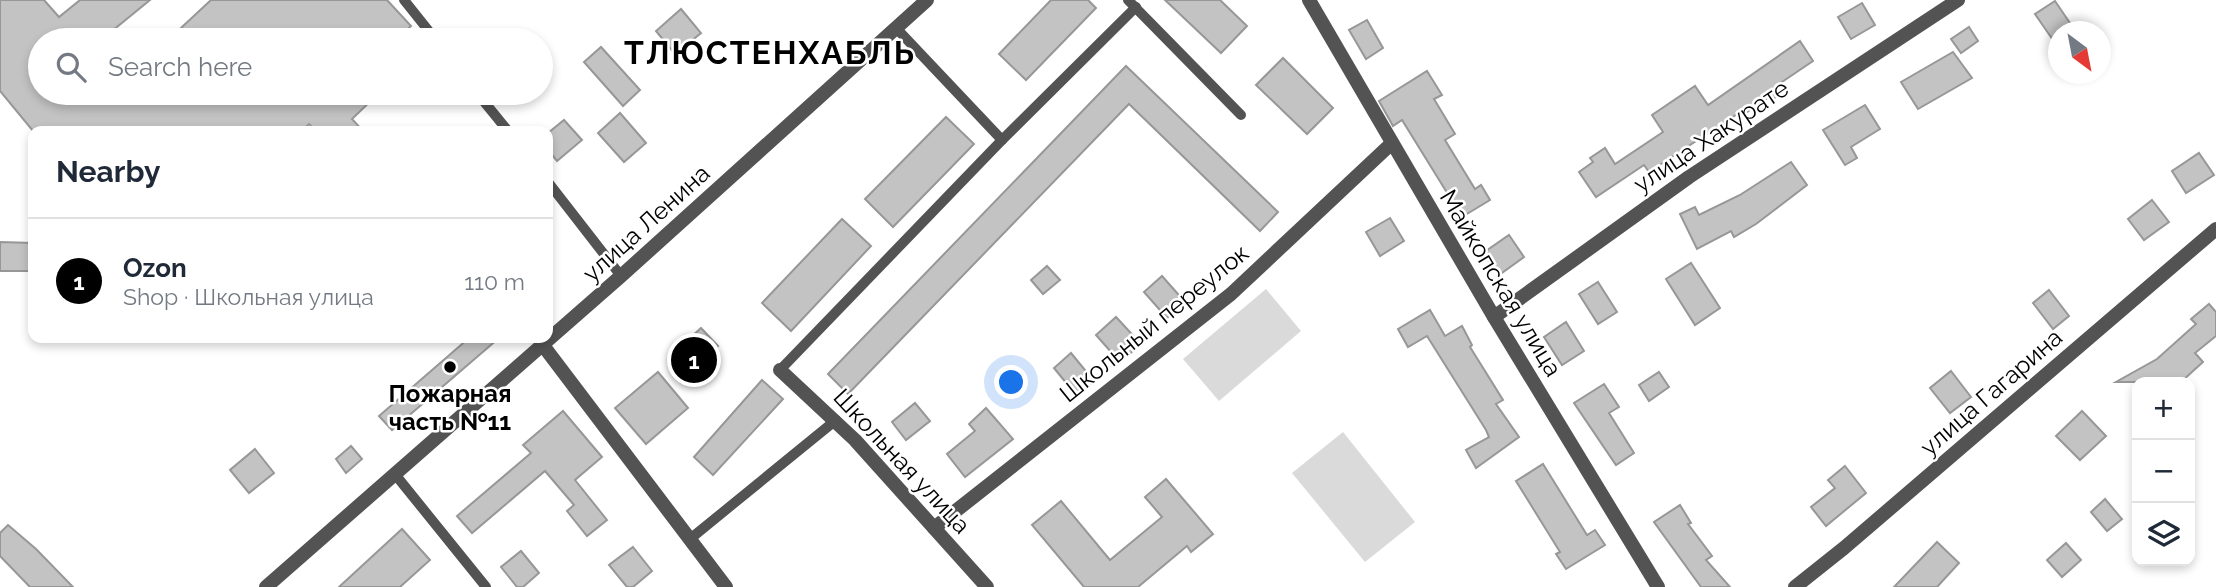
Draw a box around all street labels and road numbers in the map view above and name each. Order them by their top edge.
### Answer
street label: улица Хакурате [1628,73,1794,199]
street label: улица Ленина [577,158,715,288]
street label: Майкопская улица [1434,184,1568,382]
street label: Школьный переулок [1054,238,1254,408]
street label: улица Гагарина [1914,323,2068,461]
street label: Школьная улица [828,383,976,539]

